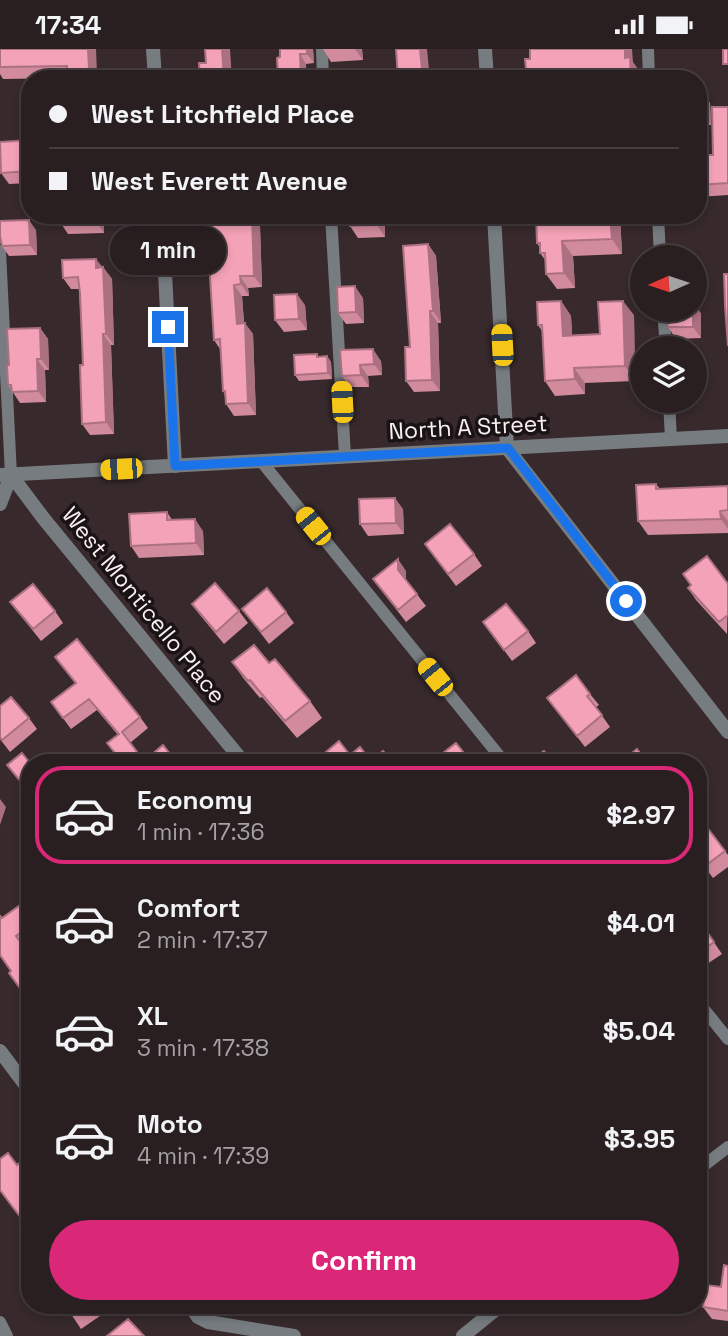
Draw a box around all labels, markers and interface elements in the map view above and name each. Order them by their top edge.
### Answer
text: 17:34 [35,8,101,42]
text: West Litchfield Place [91,97,355,131]
text: West Everett Avenue [91,164,348,198]
callout: 1 min [110,225,226,275]
text: 1 min [140,235,196,265]
north arrow [630,245,707,322]
map controls [630,245,707,413]
route end [152,311,184,343]
car [491,323,514,367]
button: layers [630,336,707,413]
car [331,380,354,424]
street label: North A Street [388,408,548,446]
car [100,457,143,481]
street label: West Monticello Place [55,501,233,709]
car [292,503,335,549]
route start [610,585,642,617]
car [414,654,457,700]
text: Economy [137,783,253,817]
icon: car [53,784,116,847]
text: $2.97 [606,798,675,832]
text: 1 min · 17:36 [137,817,265,847]
text: Comfort [137,891,240,925]
icon: car [53,892,116,955]
text: $4.01 [607,906,675,940]
text: 2 min · 17:37 [137,925,268,955]
text: XL [137,999,168,1033]
icon: car [53,1000,116,1063]
text: $5.04 [603,1014,675,1048]
text: 3 min · 17:38 [137,1033,269,1063]
text: Moto [137,1107,203,1141]
icon: car [53,1108,116,1171]
text: $3.95 [604,1122,675,1156]
text: 4 min · 17:39 [137,1141,269,1171]
button: Confirm [49,1220,679,1300]

